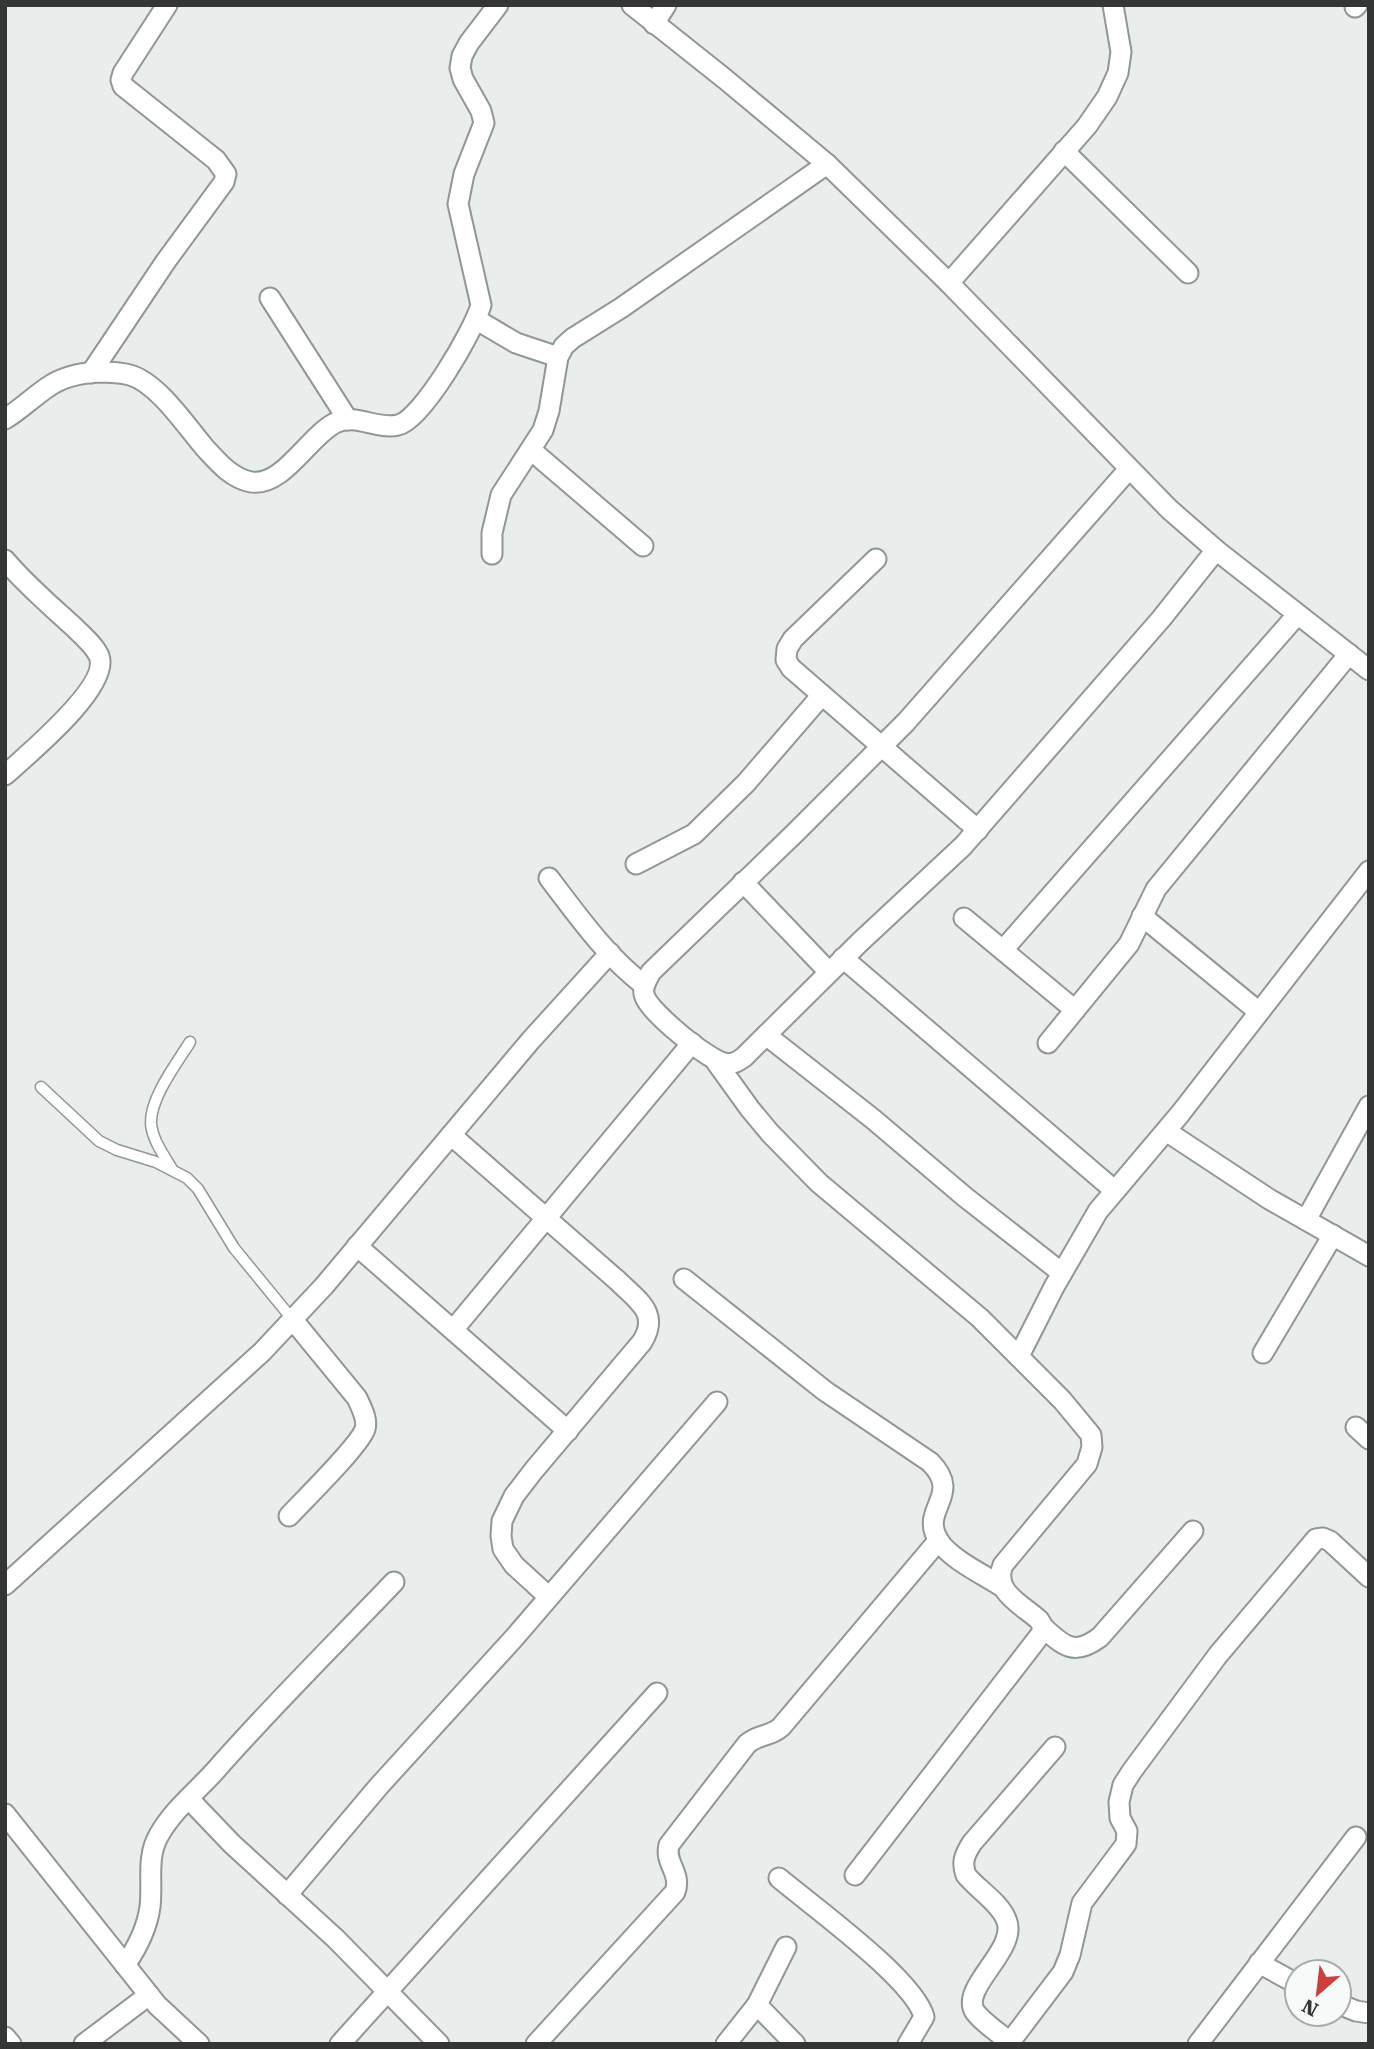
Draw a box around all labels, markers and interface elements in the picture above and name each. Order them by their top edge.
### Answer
north arrow [1283,1958,1353,2028]
text: N [1298,1994,1322,2021]

